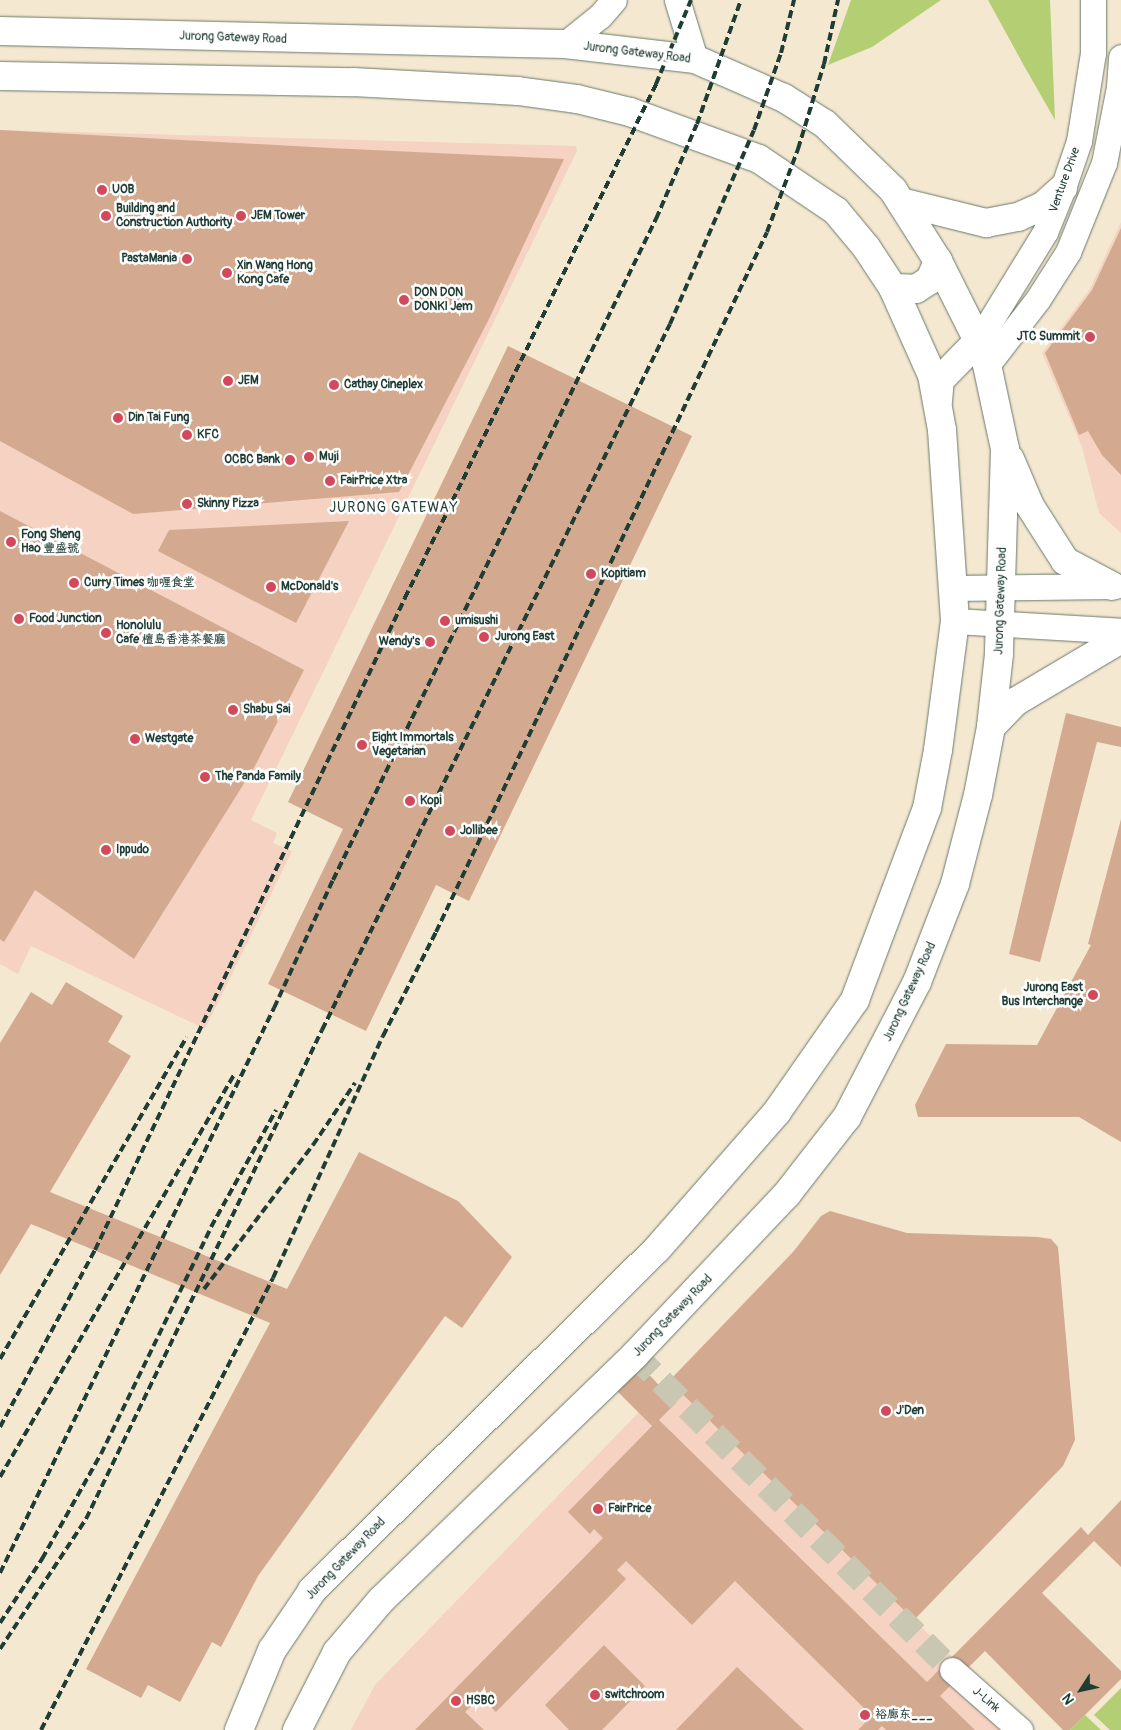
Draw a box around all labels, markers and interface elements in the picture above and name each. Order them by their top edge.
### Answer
street label: Jurong Gateway Road [179,29,287,47]
street label: Jurong Gateway Road [583,39,691,67]
street label: Venture Drive [1047,145,1083,215]
place label: UOB [112,183,134,197]
marker: UOB [96,184,108,196]
place label: Building and Construction Authority [116,202,232,230]
place label: JEM Tower [251,209,305,223]
marker: Building and Construction Authority [100,210,112,222]
marker: JEM Tower [235,210,247,222]
place label: PastaMania [121,252,177,266]
marker: PastaMania [181,253,193,265]
place label: Xin Wang Hong Kong Cafe [237,259,313,287]
marker: Xin Wang Hong Kong Cafe [221,267,233,279]
place label: DON DON DONKI Jem [414,286,473,314]
marker: DON DON DONKI Jem [398,294,410,306]
place label: JTC Summit [1017,330,1080,344]
marker: JTC Summit [1084,331,1096,343]
place label: JEM [238,374,259,388]
marker: JEM [222,375,234,387]
place label: Cathay Cineplex [344,378,423,392]
marker: Cathay Cineplex [328,379,340,391]
place label: Din Tai Fung [128,411,189,425]
marker: Din Tai Fung [112,412,124,424]
place label: KFC [197,428,219,442]
marker: KFC [181,429,193,441]
place label: Muji [319,450,339,464]
marker: Muji [303,451,315,463]
place label: OCBC Bank [224,453,280,467]
marker: OCBC Bank [284,454,296,466]
place label: FairPrice Xtra [340,474,407,488]
marker: FairPrice Xtra [324,475,336,487]
place label: Skinny Pizza [197,497,259,511]
marker: Skinny Pizza [181,498,193,510]
district label: JURONG GATEWAY [328,500,460,516]
place label: Fong Sheng Hao 豐盛號 [21,528,81,556]
marker: Fong Sheng Hao 豐盛號 [5,536,17,548]
street label: Jurong Gateway Road [992,547,1010,655]
place label: Kopitiam [601,567,646,581]
marker: Kopitiam [585,568,597,580]
place label: Curry Times 咖喱食堂 [84,576,195,590]
marker: Curry Times 咖喱食堂 [68,577,80,589]
place label: McDonald's [281,580,338,594]
marker: McDonald's [265,581,277,593]
place label: Food Junction [29,612,102,626]
marker: Food Junction [13,613,25,625]
place label: umisushi [455,614,498,628]
marker: umisushi [439,615,451,627]
place label: Honolulu Cafe 檀島香港茶餐廳 [116,619,226,647]
marker: Honolulu Cafe 檀島香港茶餐廳 [100,627,112,639]
marker: Jurong East [477,630,491,644]
place label: Jurong East [495,630,555,644]
place label: Wendy's [379,635,420,649]
marker: Wendy's [424,636,436,648]
place label: Shabu Sai [243,703,290,717]
marker: Shabu Sai [227,704,239,716]
place label: Eight Immortals Vegetarian [372,731,454,759]
place label: Westgate [145,732,193,746]
marker: Westgate [129,733,141,745]
marker: Eight Immortals Vegetarian [356,739,368,751]
place label: The Panda Family [215,770,301,784]
marker: The Panda Family [199,771,211,783]
place label: Kopi [420,794,442,808]
marker: Kopi [404,795,416,807]
place label: Jollibee [460,824,498,838]
marker: Jollibee [444,825,456,837]
place label: Ippudo [116,843,149,857]
marker: Ippudo [100,844,112,856]
street label: Jurong Gateway Road [881,940,939,1044]
place label: Jurong East Bus Interchange [1001,981,1083,1009]
marker: Jurong East Bus Interchange [1087,989,1099,1001]
street label: Jurong Gateway Road [630,1272,716,1360]
place label: J'Den [896,1404,924,1418]
marker: J'Den [880,1405,892,1417]
place label: FairPrice [608,1502,651,1516]
marker: FairPrice [592,1503,604,1515]
street label: Jurong Gateway Road [303,1515,389,1603]
north arrow [1056,1665,1106,1715]
street label: J-Link [969,1684,1003,1716]
place label: switchroom [605,1688,664,1702]
marker: switchroom [589,1689,601,1701]
text: N [1059,1690,1078,1708]
place label: HSBC [466,1694,495,1708]
marker: HSBC [450,1695,462,1707]
place label: 裕廊东___ [875,1708,933,1722]
marker: 裕廊东___ [859,1709,871,1721]

